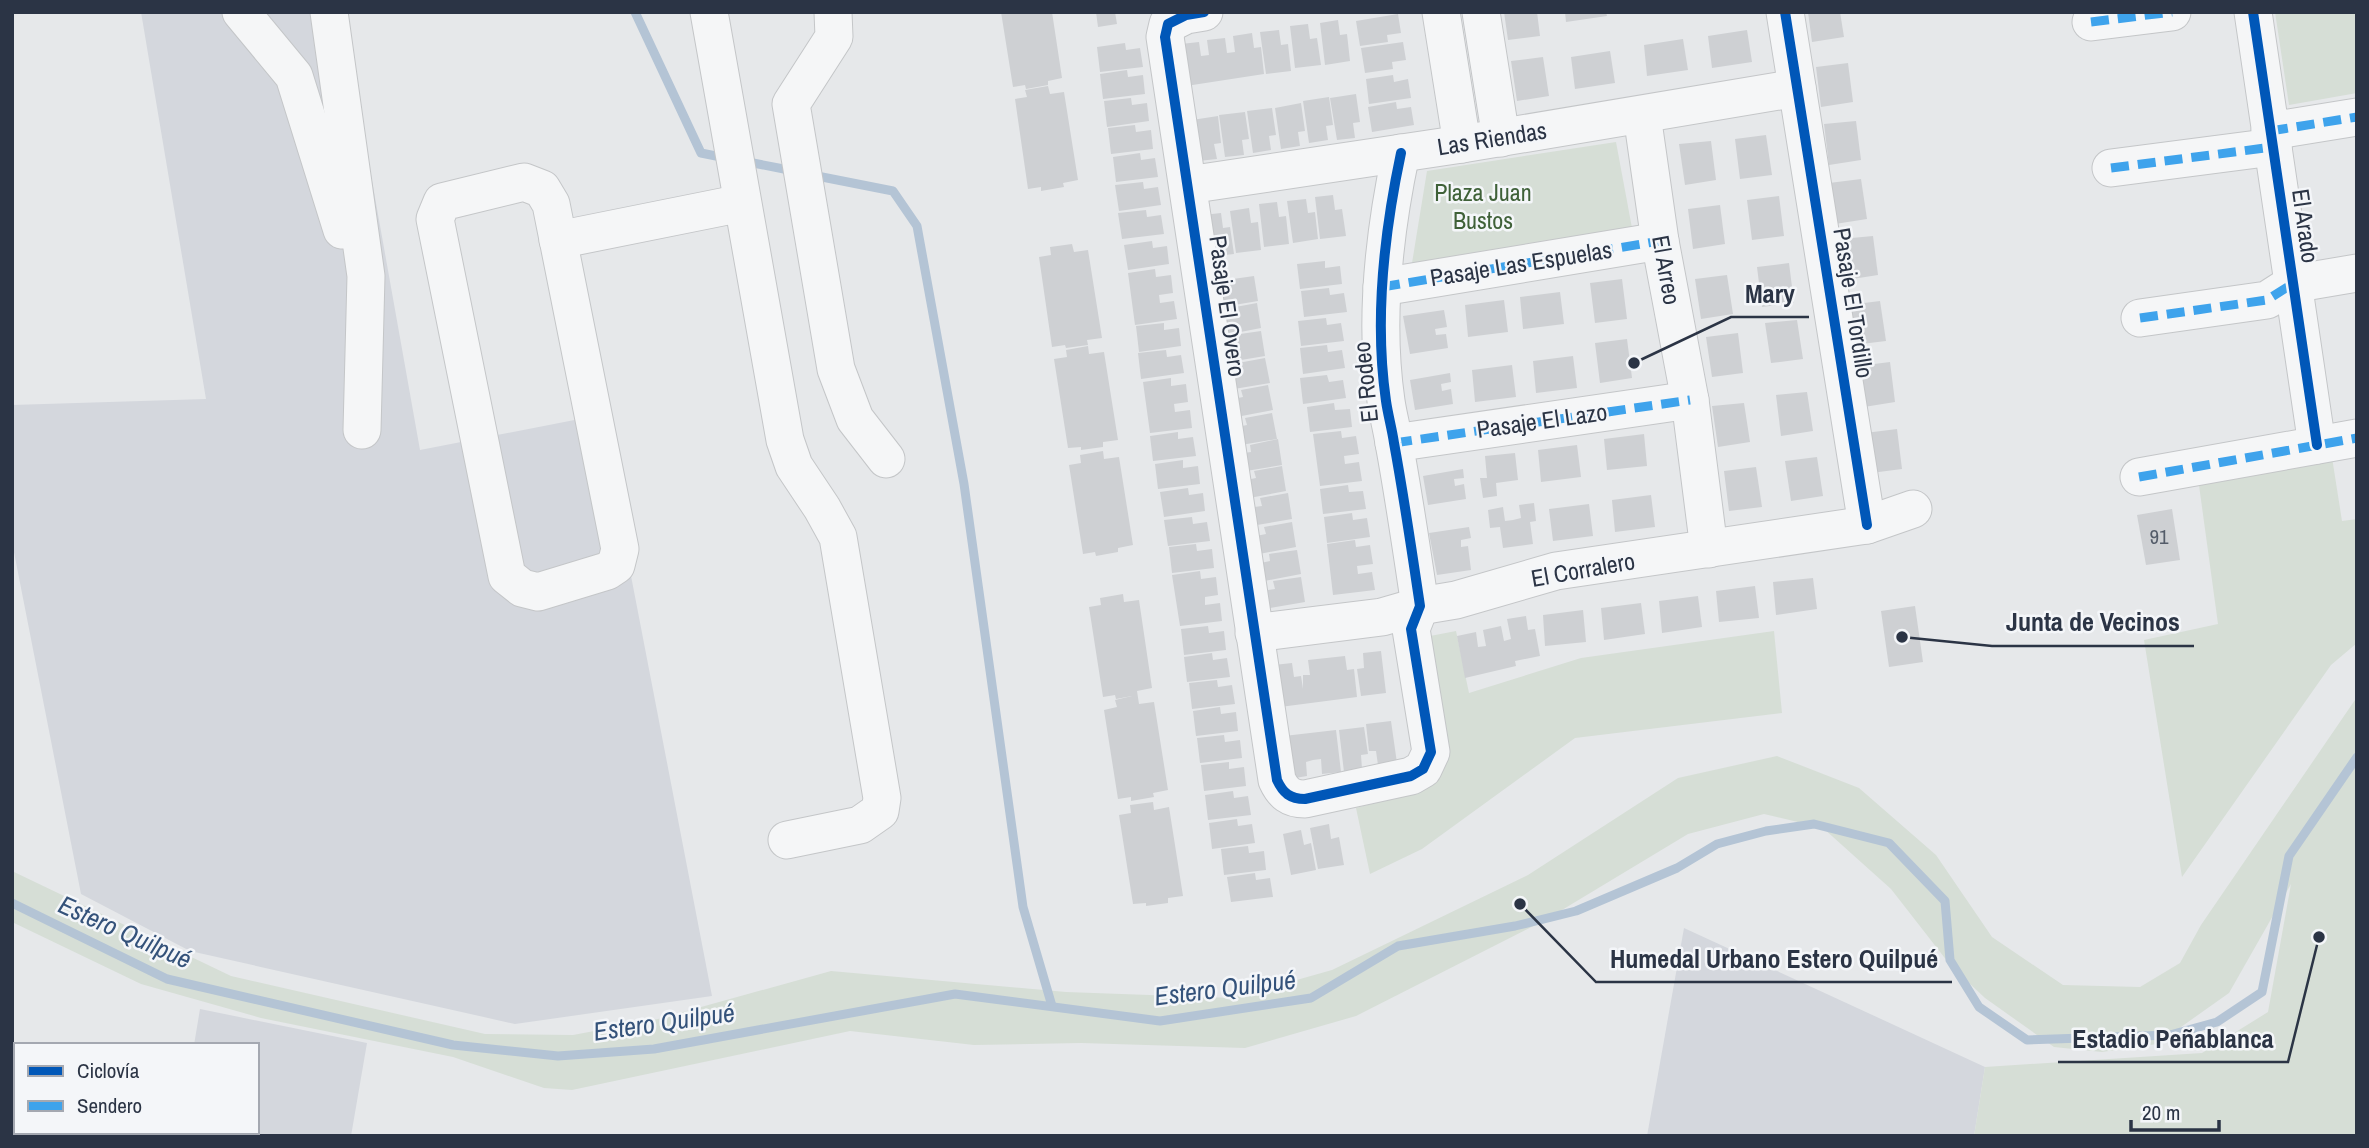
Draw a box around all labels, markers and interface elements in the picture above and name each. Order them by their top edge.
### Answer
street label: Las Riendas [1435,114,1549,162]
park label: Plaza Juan Bustos [1434,176,1532,236]
street label: El Arado [2285,187,2327,265]
street label: Pasaje El Tordillo [1826,225,1882,380]
street label: Pasaje El Overo [1202,233,1254,378]
street label: Pasaje Las Espuelas [1428,233,1614,293]
street label: El Arreo [1645,233,1689,307]
callout: Mary [1731,270,1809,317]
text: Mary [1745,276,1795,311]
street label: El Rodeo [1345,340,1385,424]
street label: Pasaje El Lazo [1475,395,1609,445]
house number: 91 [2149,522,2169,551]
street label: El Corralero [1528,544,1637,594]
callout: Junta de Vecinos [1992,599,2194,646]
text: Junta de Vecinos [2006,604,2180,639]
water label: Estero Quilpué [53,887,197,976]
callout: Humedal Urbano Estero Quilpué [1596,935,1952,982]
text: Humedal Urbano Estero Quilpué [1610,941,1938,976]
water label: Estero Quilpué [1152,961,1298,1014]
water label: Estero Quilpué [591,994,737,1049]
callout: Estadio Peñablanca [2058,1015,2288,1062]
text: Estadio Peñablanca [2072,1021,2274,1056]
legend [14,1043,259,1134]
text: Ciclovía [77,1056,140,1085]
scale bar [2131,1088,2218,1132]
text: Sendero [77,1091,142,1120]
text: 20 m [2142,1098,2180,1127]

